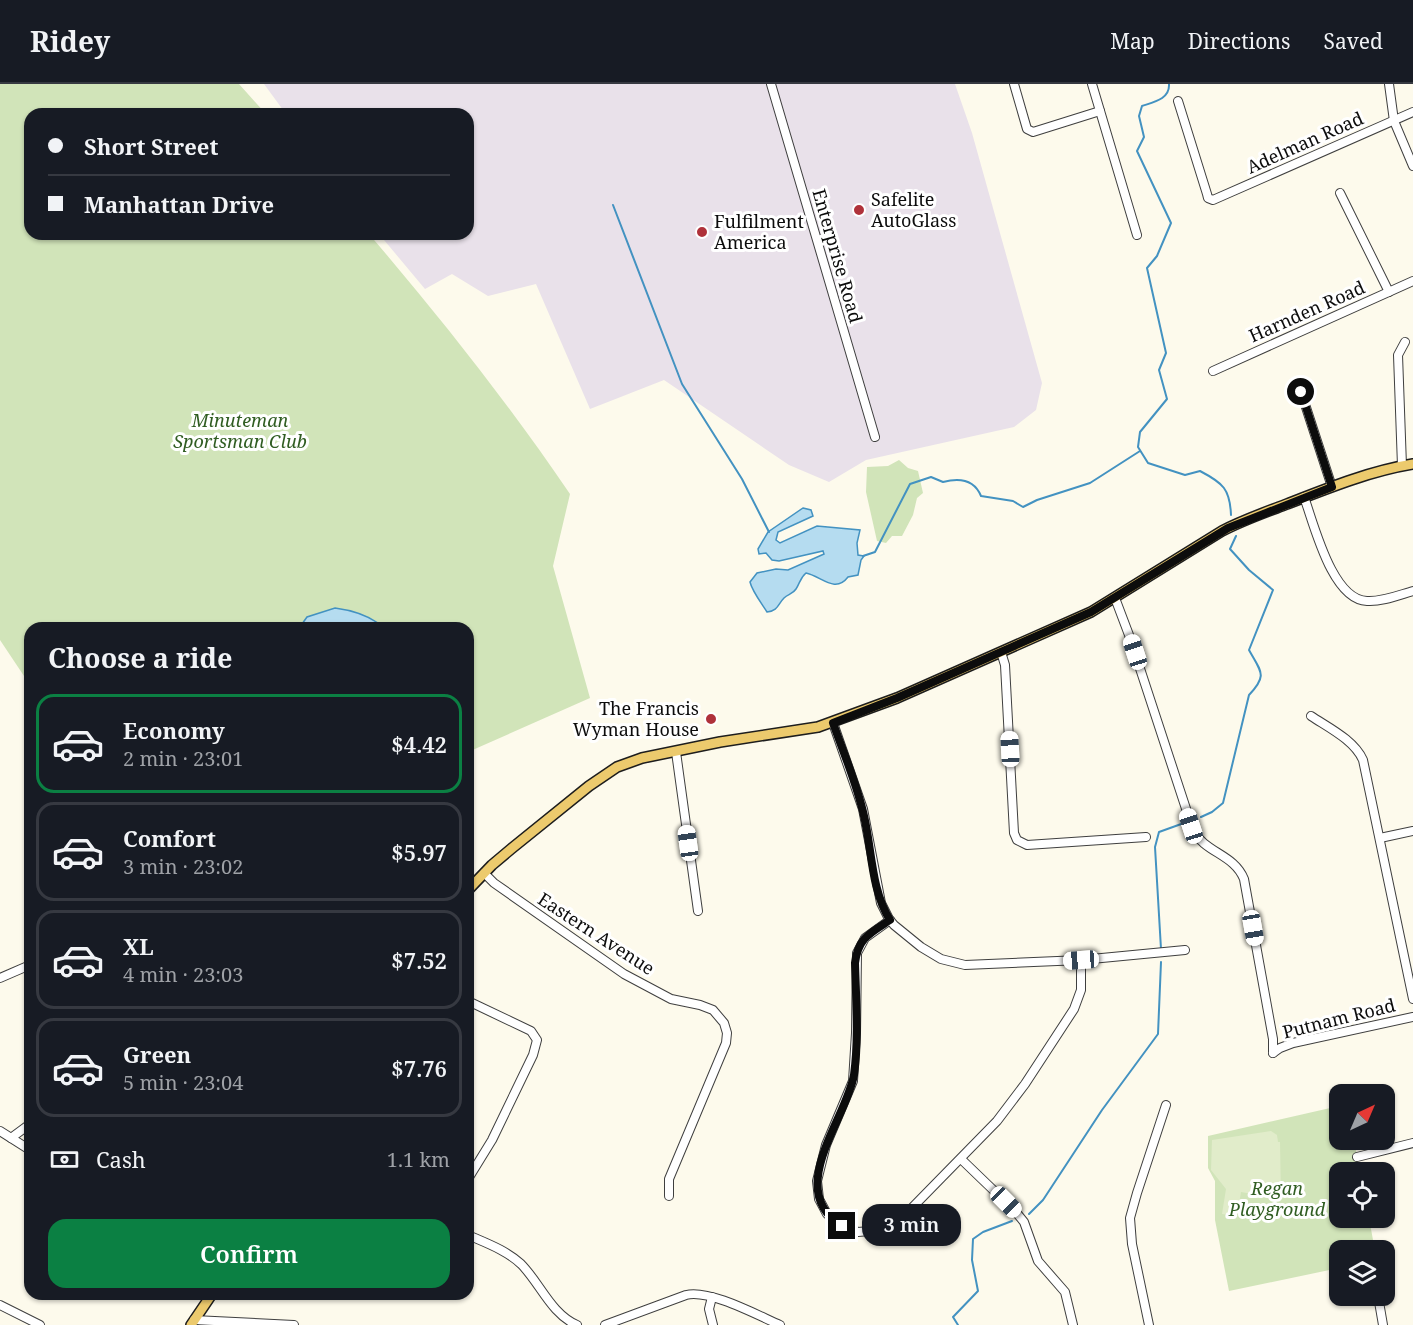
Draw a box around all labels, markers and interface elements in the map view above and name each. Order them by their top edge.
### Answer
text: Ridey [30,22,110,60]
text: Map [1110,27,1155,55]
text: Directions [1188,27,1290,55]
text: Saved [1323,27,1383,55]
street label: Adelman Road [1242,106,1367,179]
text: Short Street [84,131,218,161]
street label: Enterprise Road [807,186,869,326]
place label: Safelite AutoGlass [871,187,956,232]
text: Manhattan Drive [84,189,274,219]
marker: Safelite AutoGlass [852,203,866,217]
place label: Fulfilment America [714,209,804,254]
marker: Fulfilment America [695,225,709,239]
street label: Harnden Road [1245,275,1369,347]
route start [1287,378,1314,405]
park label: Minuteman Sportsman Club [173,408,307,453]
car [1121,632,1149,672]
text: Choose a ride [48,639,233,676]
place label: The Francis Wyman House [573,696,699,741]
marker: The Francis Wyman House [704,712,718,726]
text: Economy [123,715,225,745]
icon: car [51,717,105,771]
text: $4.42 [391,729,447,759]
car [1000,731,1020,767]
text: 2 min · 23:01 [123,745,243,772]
car [1177,806,1205,846]
text: Comfort [123,823,216,853]
car [677,824,699,862]
icon: car [51,825,105,879]
text: $5.97 [391,837,447,867]
text: 3 min · 23:02 [123,853,243,880]
street label: Eastern Avenue [534,886,659,980]
car [1241,909,1265,947]
text: XL [123,931,154,961]
icon: car [51,933,105,987]
text: $7.52 [391,945,447,975]
car [1062,950,1100,970]
text: 4 min · 23:03 [123,961,243,988]
street label: Putnam Road [1280,992,1398,1044]
text: Green [123,1039,191,1069]
icon: car [51,1041,105,1095]
text: $7.76 [391,1053,447,1083]
text: 5 min · 23:04 [123,1069,243,1096]
north arrow [1329,1084,1395,1150]
map controls [1329,1084,1395,1306]
icon: cash [48,1143,81,1176]
text: Cash [96,1144,146,1174]
text: 1.1 km [387,1146,450,1173]
button: locate [1329,1162,1395,1228]
park label: Regan Playground [1228,1176,1326,1221]
car [987,1183,1025,1221]
callout: 3 min [863,1205,962,1247]
text: 3 min [884,1211,939,1238]
route end [828,1212,855,1239]
button: Confirm [48,1219,450,1288]
button: layers [1329,1240,1395,1306]

